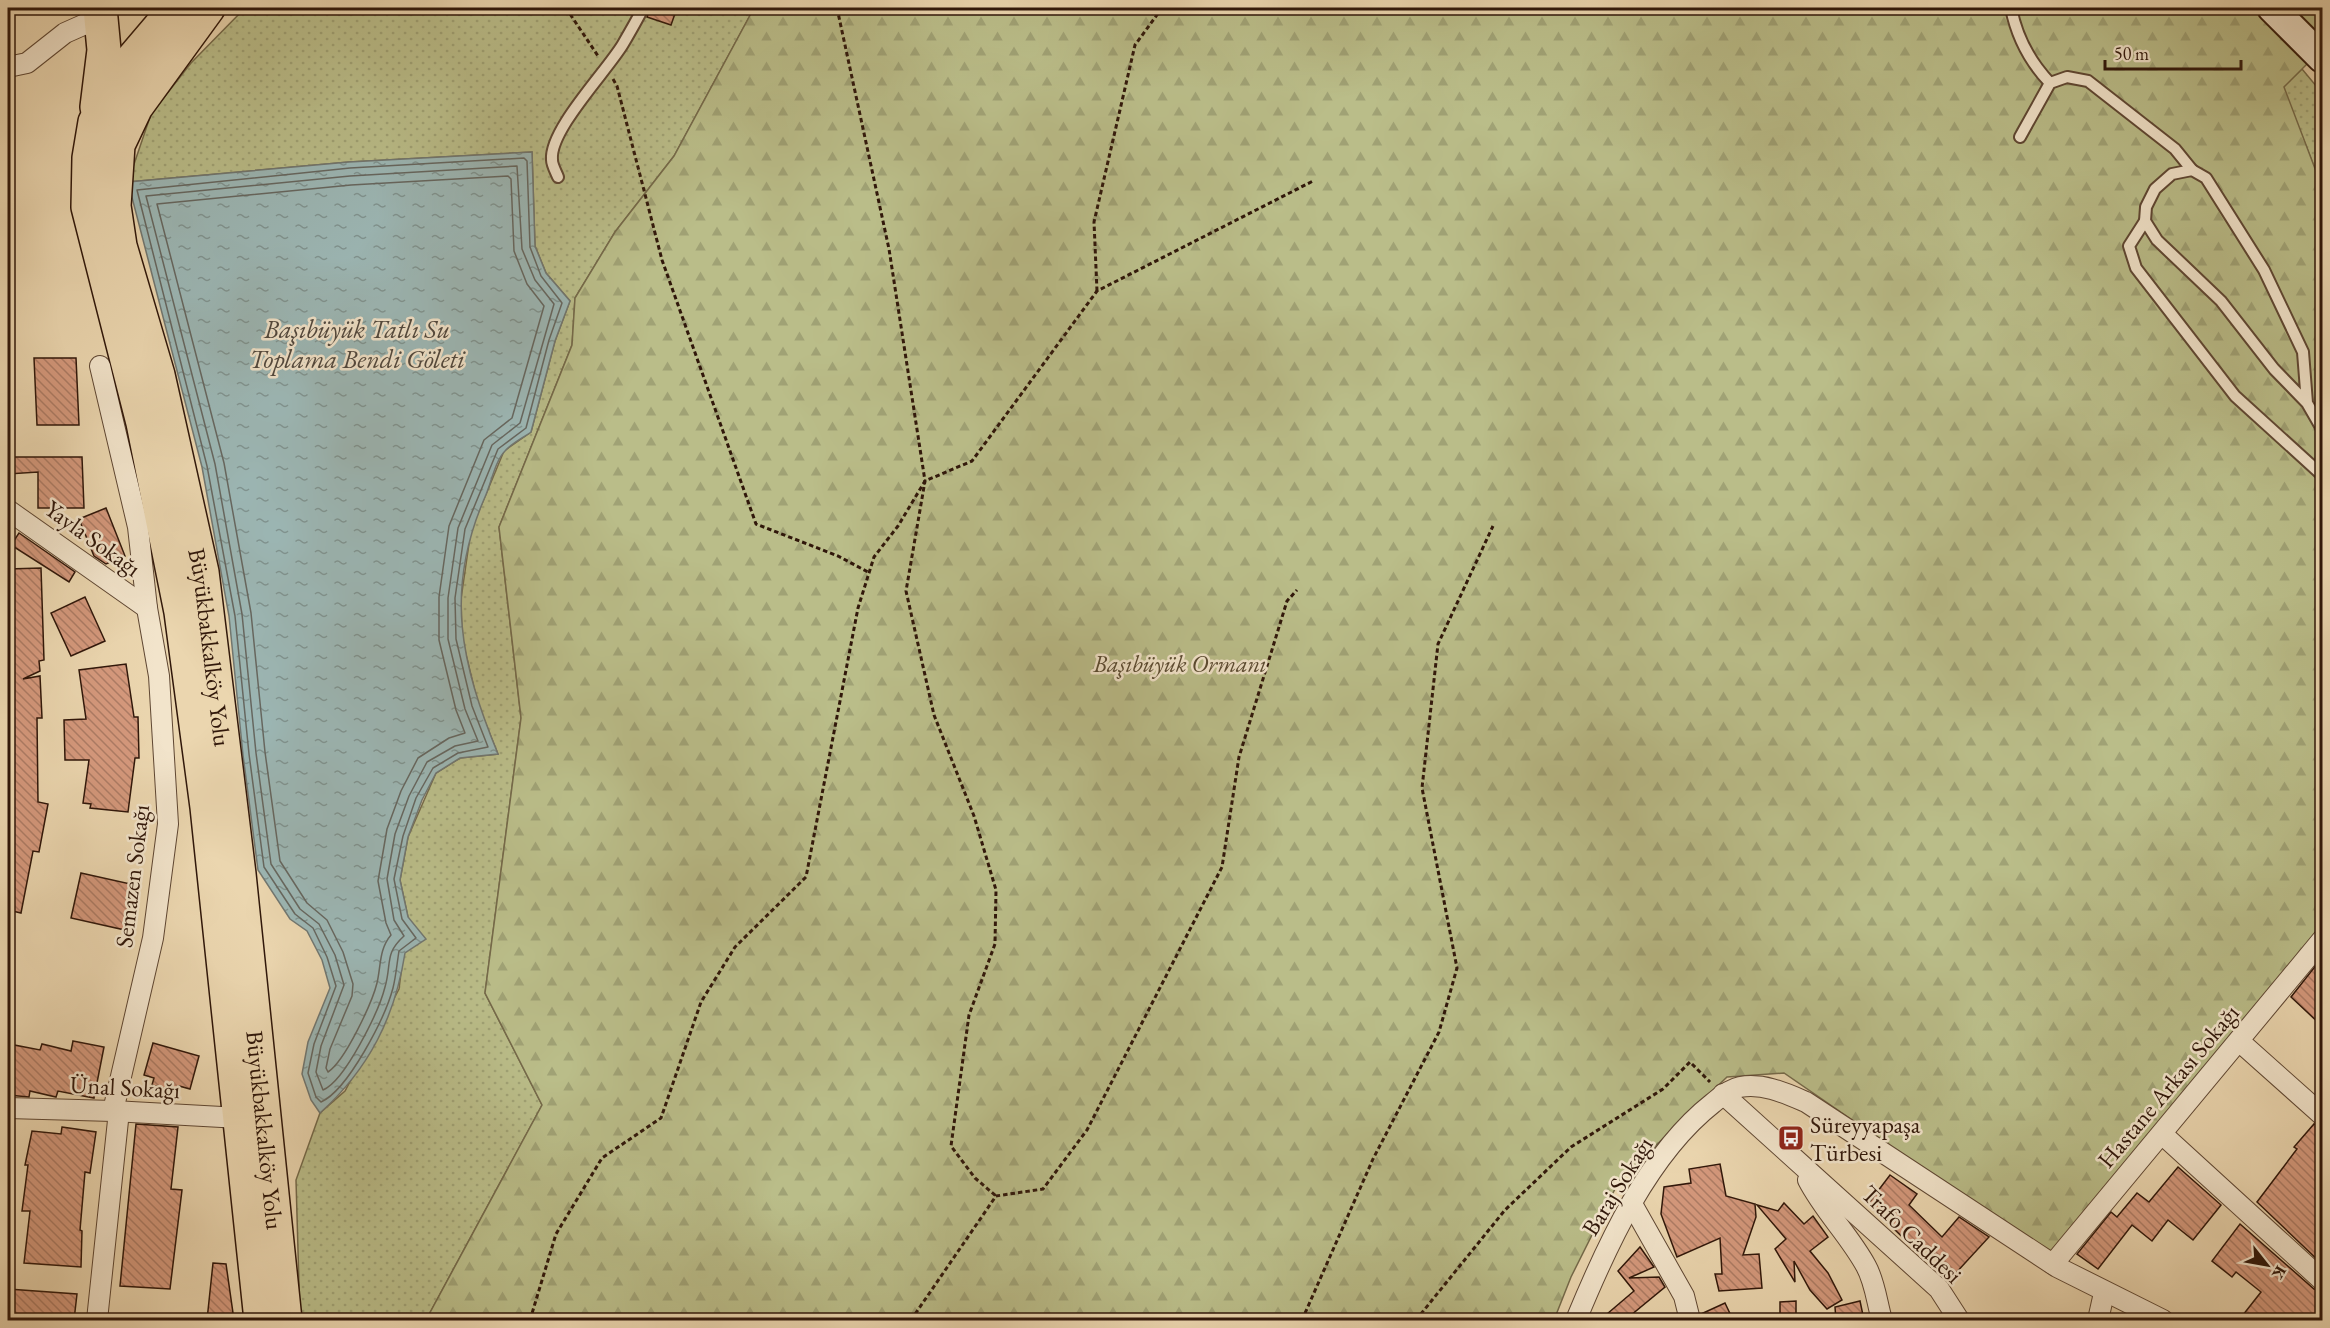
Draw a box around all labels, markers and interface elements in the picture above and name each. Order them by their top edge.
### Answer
scale bar [2105,33,2242,71]
text: 50 m [2114,42,2149,65]
water label: Başıbüyük Tatlı Su Toplama Bendi Göleti [249,312,466,376]
street label: Yayla Sokağı [39,493,147,583]
street label: Büyükbakkalköy Yolu [182,545,239,748]
park label: Başıbüyük Ormanı [1092,648,1267,679]
street label: Semazen Sokağı [108,803,156,949]
street label: Hastane Arkası Sokağı [2090,998,2246,1174]
street label: Büyükbakkalköy Yolu [240,1029,291,1231]
street label: Ünal Sokağı [69,1069,181,1105]
place label: Süreyyapaşa Türbesi [1810,1109,1921,1168]
bus stop icon: Süreyyapaşa Türbesi [1776,1123,1806,1153]
street label: Baraj Sokağı [1574,1131,1660,1241]
street label: Trafo Caddesi [1855,1178,1969,1290]
north arrow [2237,1235,2297,1295]
text: K [2267,1262,2292,1284]

